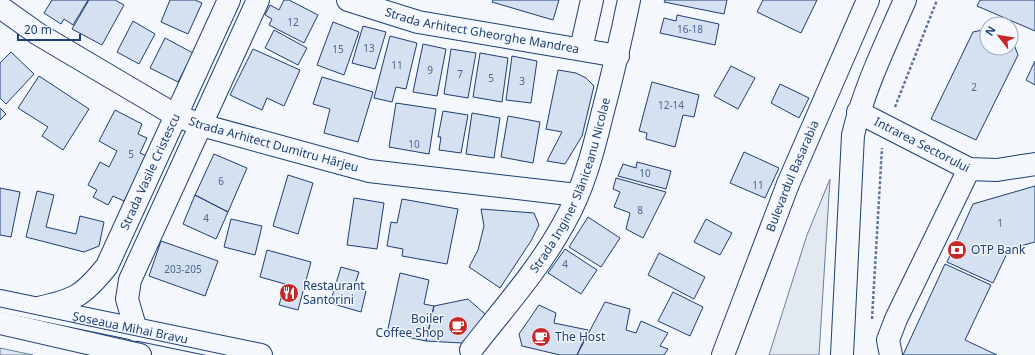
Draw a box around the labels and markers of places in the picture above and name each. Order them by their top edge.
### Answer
bank icon: OTP Bank [946,239,968,261]
place label: OTP Bank [971,241,1026,258]
place label: Restaurant Santorini [303,277,365,308]
restaurant icon: Restaurant Santorini [278,282,300,304]
place label: Boiler Coffee Shop [376,310,444,341]
cafe icon: Boiler Coffee Shop [447,315,469,337]
cafe icon: The Host [530,326,552,348]
place label: The Host [555,328,606,345]

